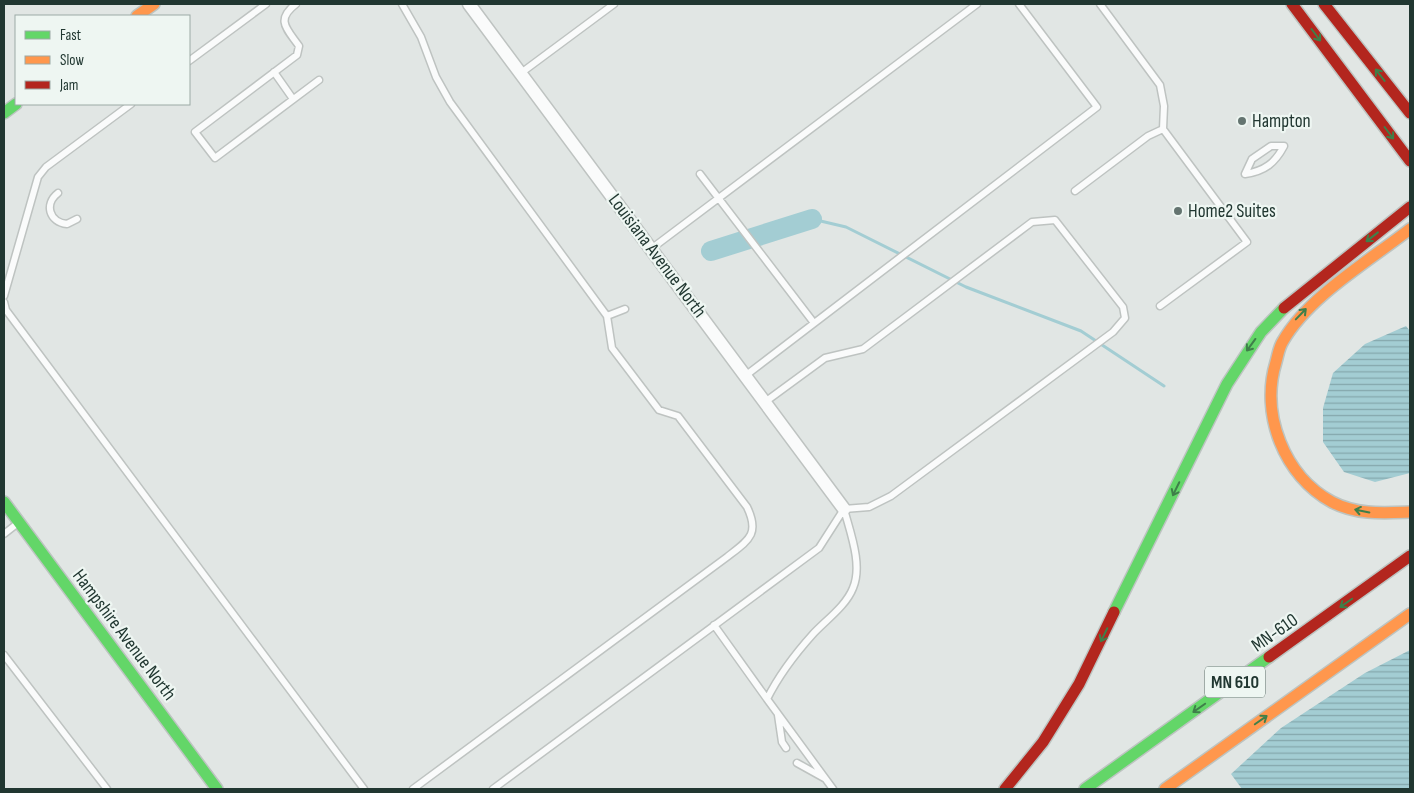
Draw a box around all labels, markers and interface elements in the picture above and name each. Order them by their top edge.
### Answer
legend [15,15,190,105]
text: Fast [60,26,82,45]
one-way arrow [1310,28,1321,41]
text: Slow [60,51,84,70]
one-way arrow [1375,69,1386,82]
text: Jam [59,76,78,95]
place label: Hampton [1252,110,1311,133]
marker: Hampton [1236,115,1248,127]
one-way arrow [1384,126,1395,139]
street label: Louisiana Avenue North [603,190,711,322]
place label: Home2 Suites [1188,200,1276,223]
marker: Home2 Suites [1172,205,1184,217]
one-way arrow [1366,232,1379,243]
one-way arrow [1295,308,1307,320]
one-way arrow [1246,338,1256,352]
one-way arrow [1171,481,1180,496]
one-way arrow [1354,506,1370,515]
street label: Hampshire Avenue North [67,565,181,705]
one-way arrow [1339,598,1353,608]
street label: MN-610 [1247,609,1303,657]
one-way arrow [1099,627,1109,642]
road number: MN 610 [1205,666,1265,698]
one-way arrow [1193,703,1207,713]
one-way arrow [1254,715,1268,725]

